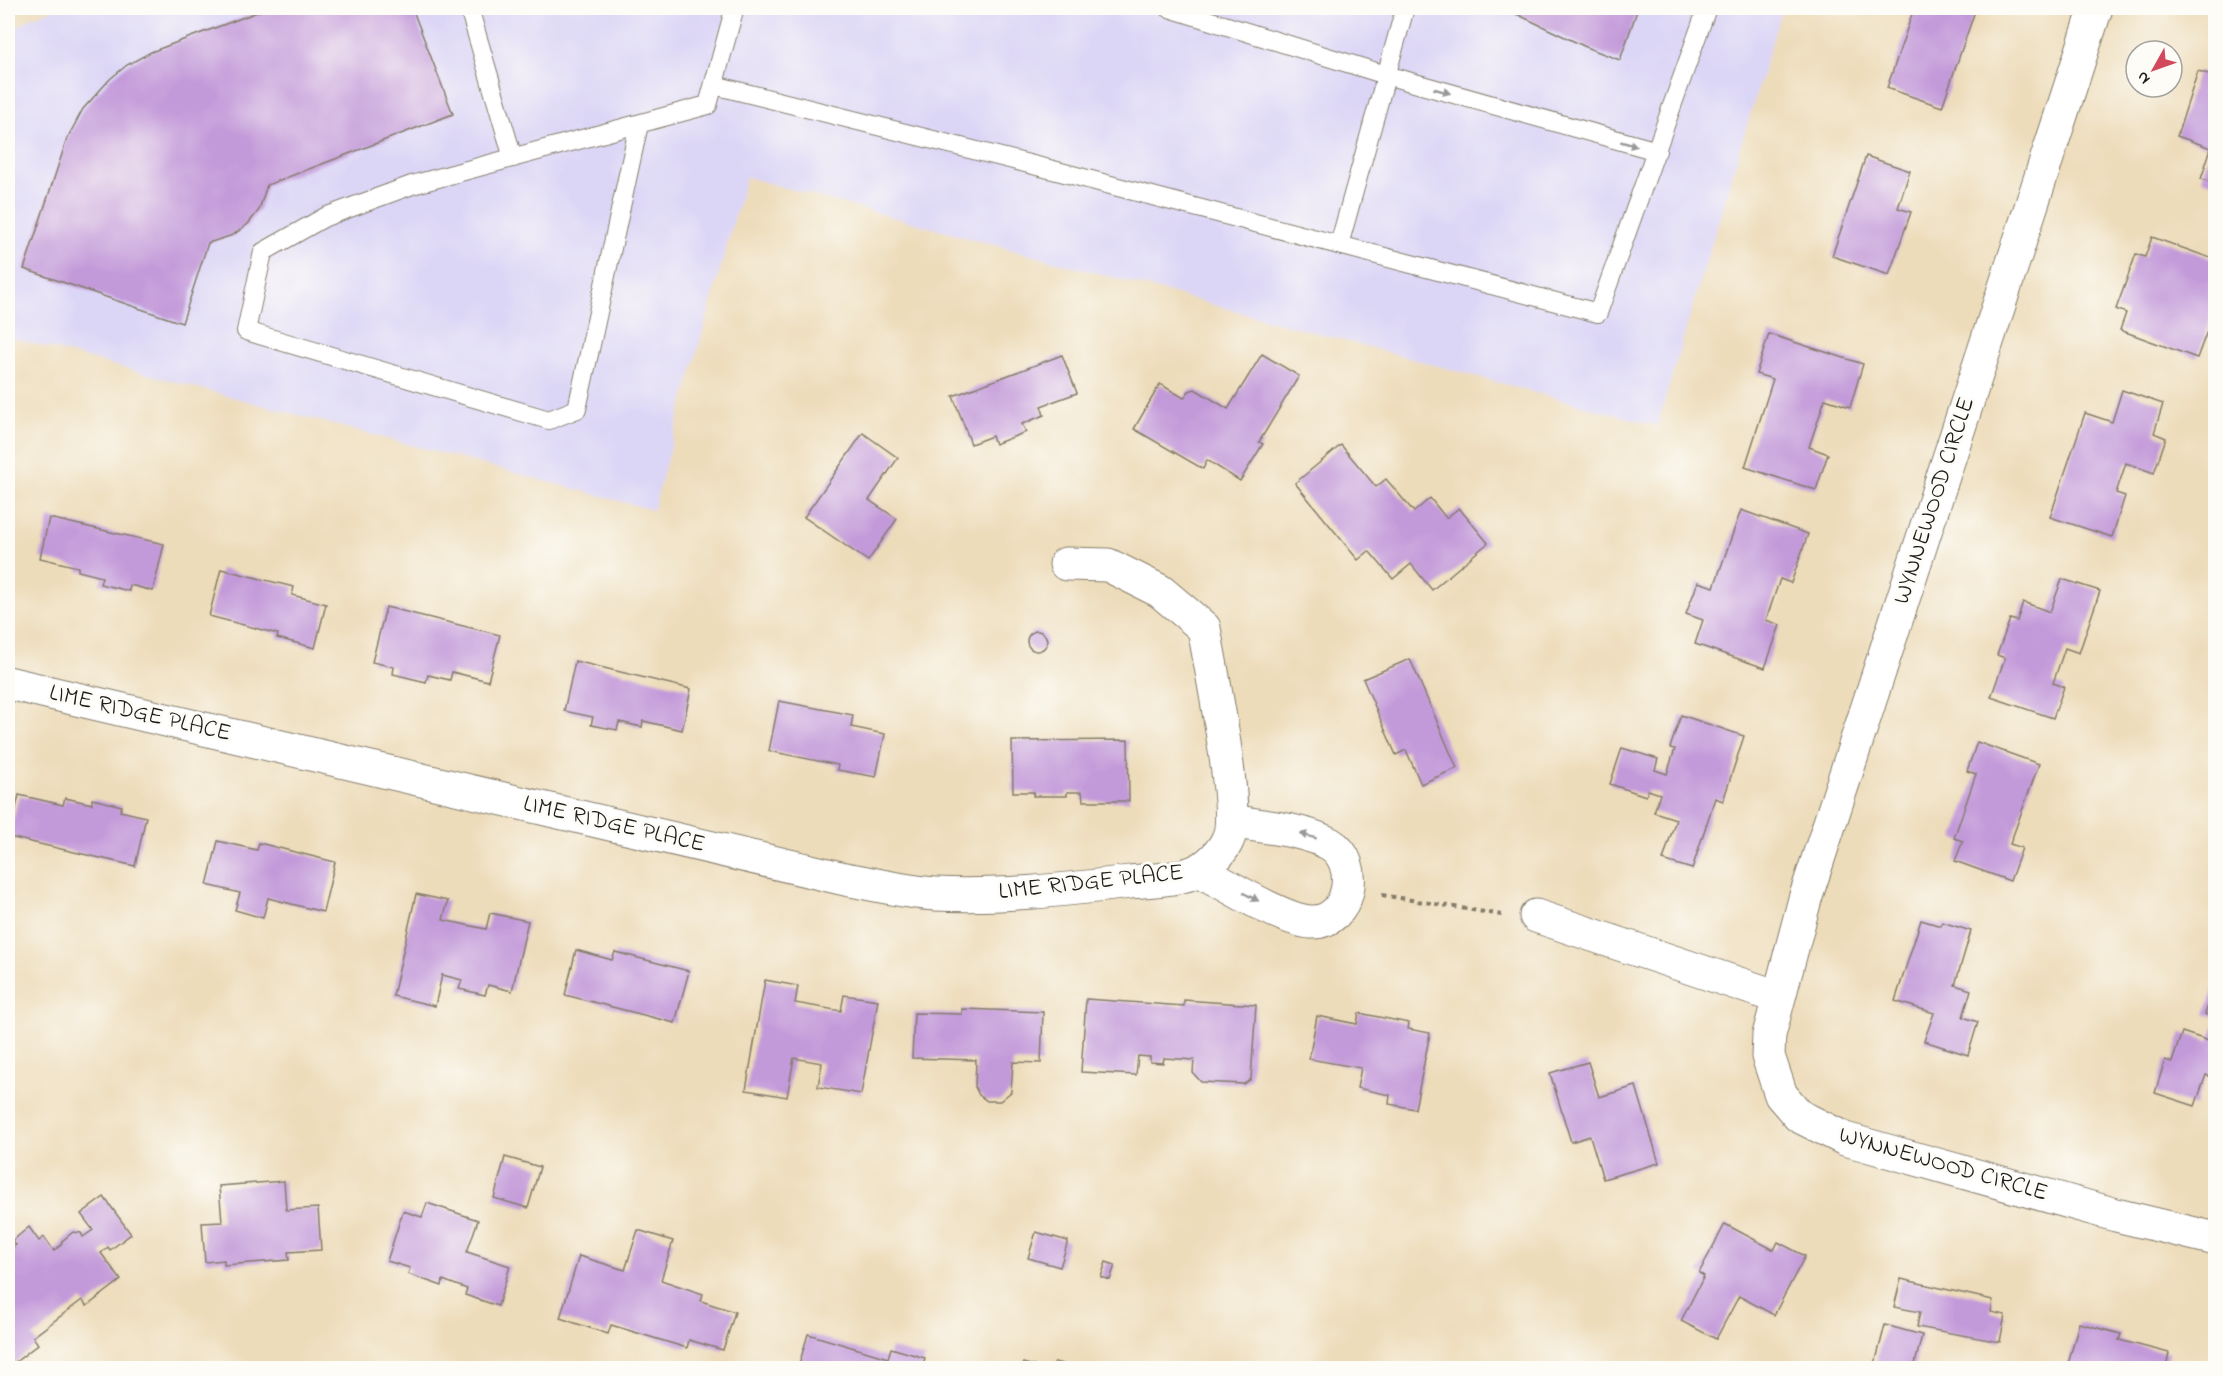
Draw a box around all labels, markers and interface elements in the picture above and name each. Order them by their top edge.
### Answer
north arrow [2124,39,2184,99]
text: N [2131,65,2157,89]
one-way arrow [1433,87,1451,96]
one-way arrow [1621,140,1639,149]
street label: WYNNEWOOD CIRCLE [1885,393,1985,609]
street label: LIME RIDGE PLACE [46,676,234,752]
street label: LIME RIDGE PLACE [520,787,708,863]
one-way arrow [1299,831,1317,840]
street label: LIME RIDGE PLACE [997,856,1185,910]
one-way arrow [1242,892,1259,902]
street label: WYNNEWOOD CIRCLE [1834,1118,2052,1212]

